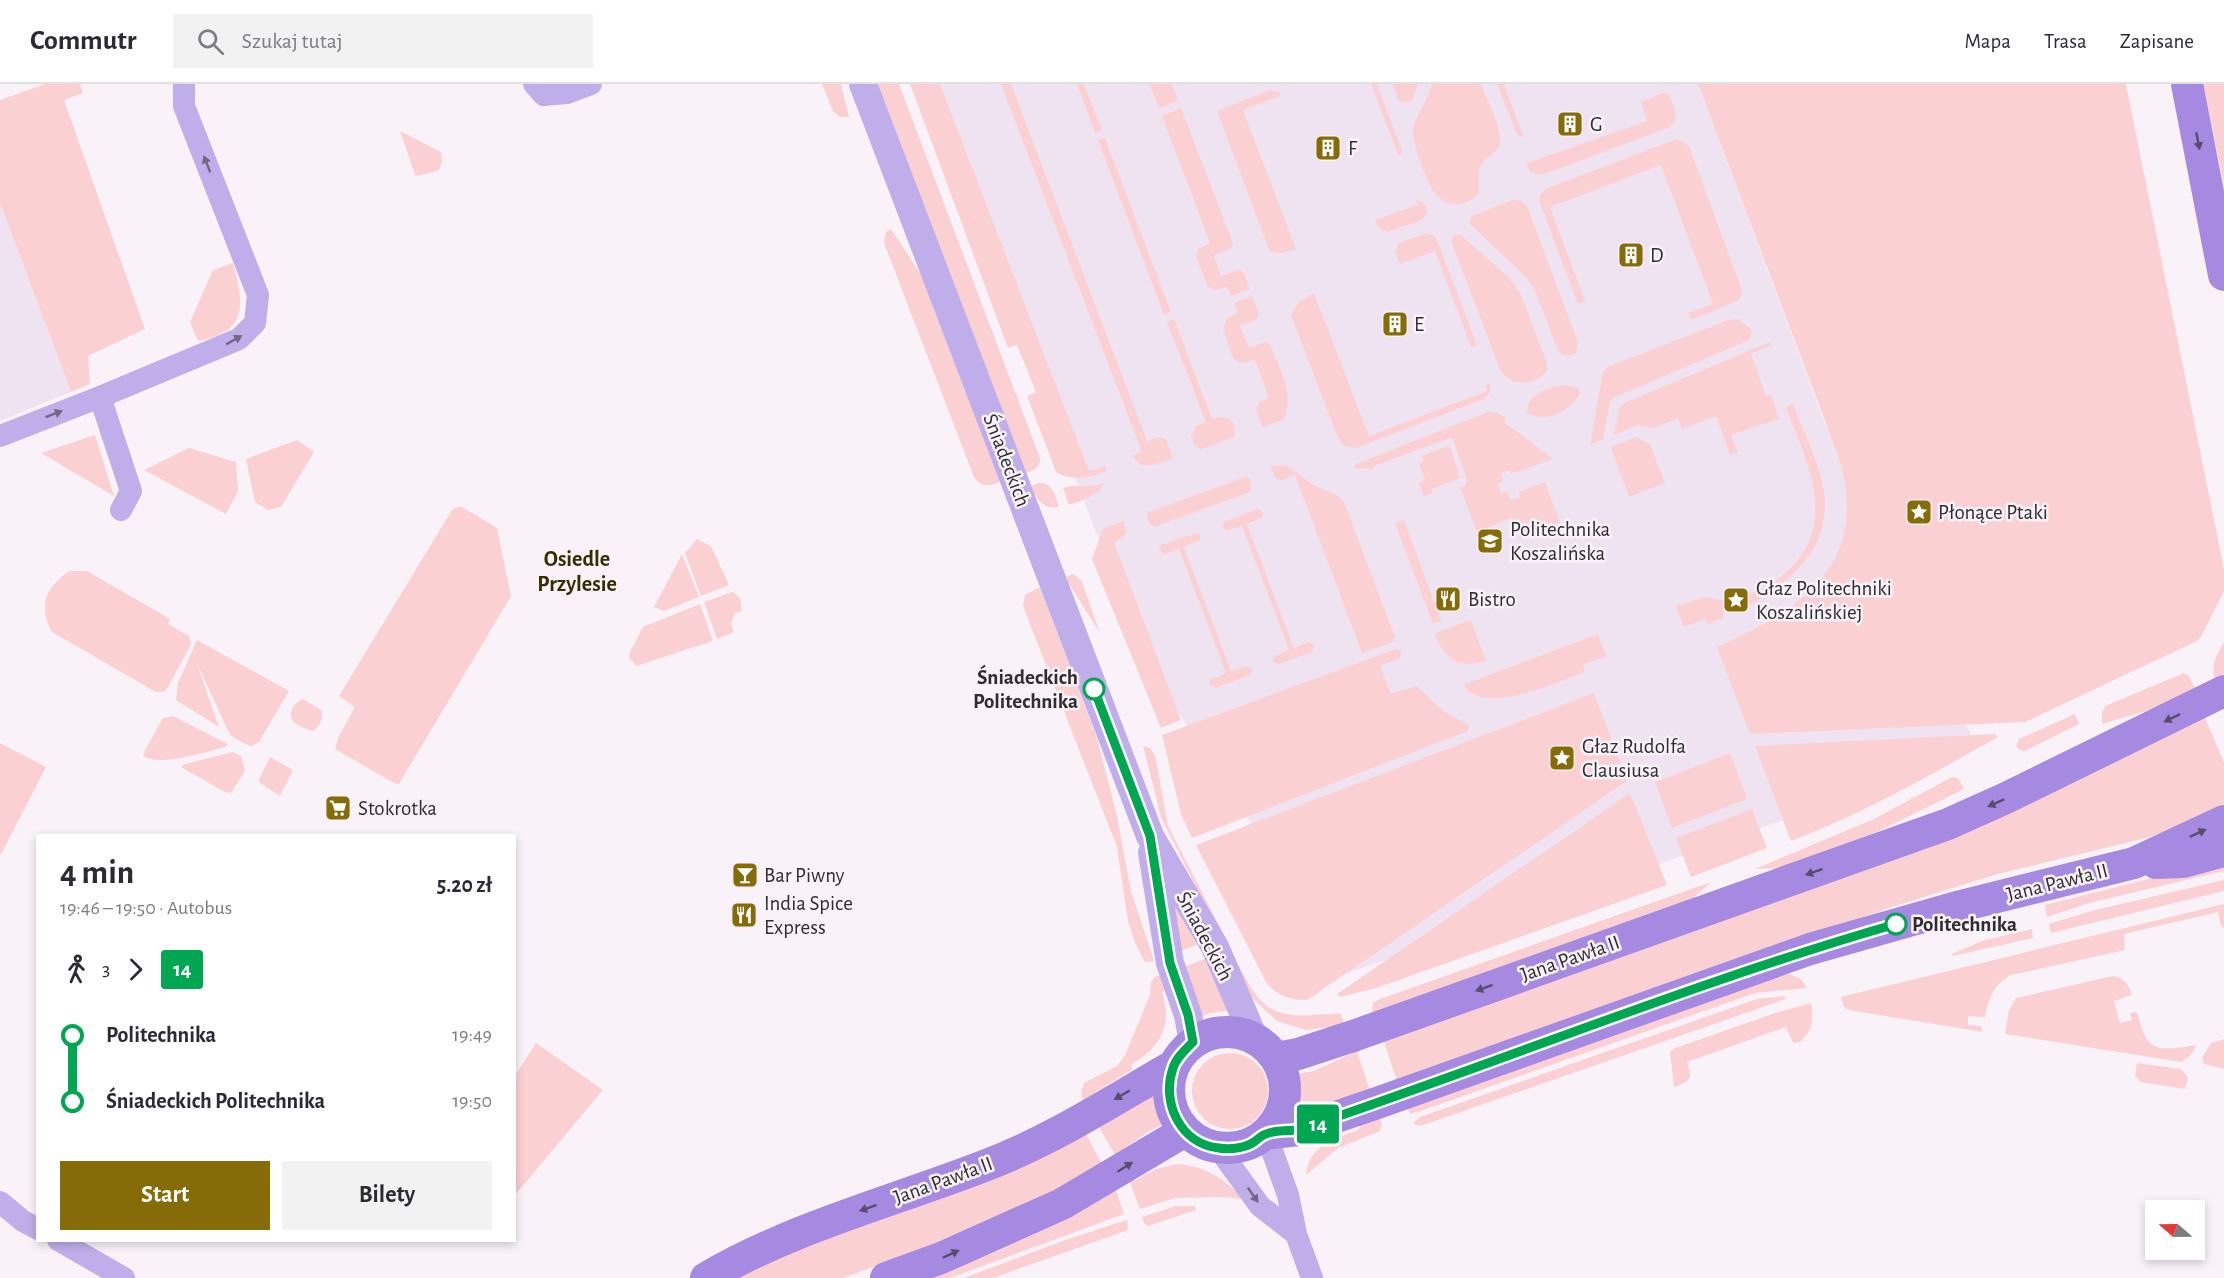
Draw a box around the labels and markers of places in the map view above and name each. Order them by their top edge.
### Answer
building icon: G [1555,109,1585,139]
place label: G [1590,114,1603,135]
building icon: F [1313,133,1343,163]
place label: F [1348,138,1358,159]
building icon: D [1616,240,1646,270]
place label: D [1650,245,1664,266]
building icon: E [1380,309,1410,339]
place label: E [1414,314,1424,335]
place icon: Płonące Ptaki [1904,497,1934,527]
place label: Płonące Ptaki [1938,502,2048,523]
place label: Politechnika Koszalińska [1510,519,1611,564]
school or university icon: Politechnika Koszalińska [1475,526,1505,556]
place label: Głaz Politechniki Koszalińskiej [1756,578,1892,623]
restaurant icon: Bistro [1433,584,1463,614]
place icon: Głaz Politechniki Koszalińskiej [1721,585,1751,615]
place label: Bistro [1468,589,1516,610]
place label: Śniadeckich Politechnika [973,664,1078,712]
marker: Śniadeckich Politechnika [1083,678,1105,700]
place label: Głaz Rudolfa Clausiusa [1582,736,1686,781]
place icon: Głaz Rudolfa Clausiusa [1547,743,1577,773]
supermarket icon: Stokrotka [323,793,353,823]
place label: Stokrotka [358,798,437,819]
bar icon: Bar Piwny [730,860,760,890]
place label: Bar Piwny [764,865,845,886]
place label: India Spice Express [764,893,853,938]
restaurant icon: India Spice Express [729,900,759,930]
marker: Politechnika [1885,913,1907,935]
place label: Politechnika [1912,914,2017,935]

